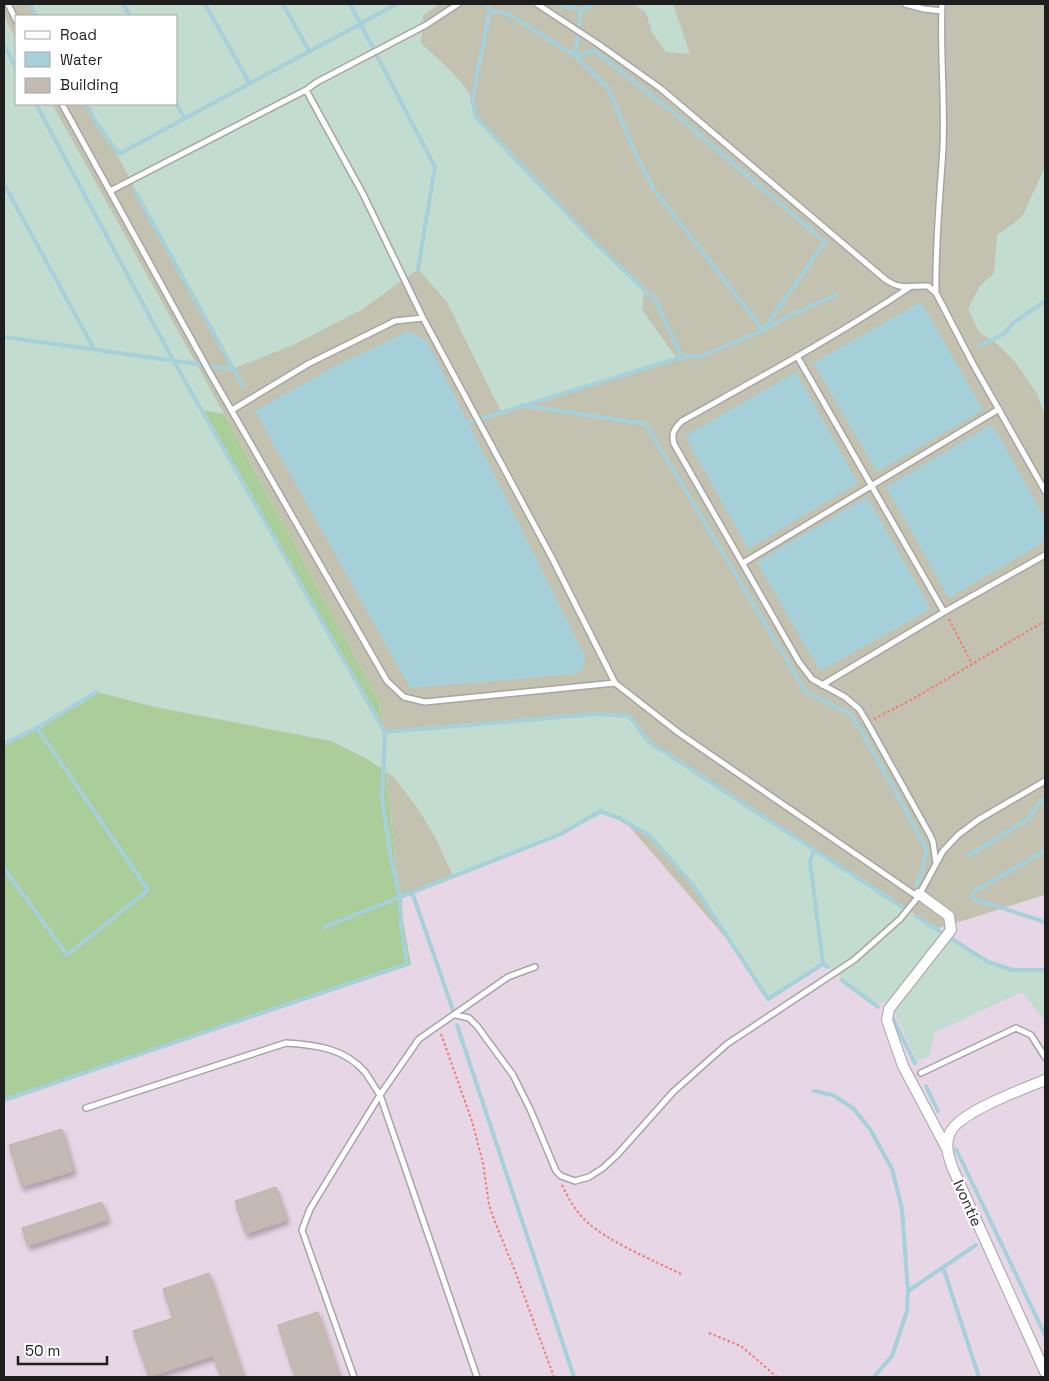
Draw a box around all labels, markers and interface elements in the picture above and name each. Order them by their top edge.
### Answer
legend [15,15,178,105]
text: Road [60,25,97,44]
text: Water [60,50,103,69]
text: Building [60,75,119,94]
street label: Ivontie [949,1177,987,1229]
scale bar [18,1334,106,1366]
text: 50 m [25,1341,60,1360]

